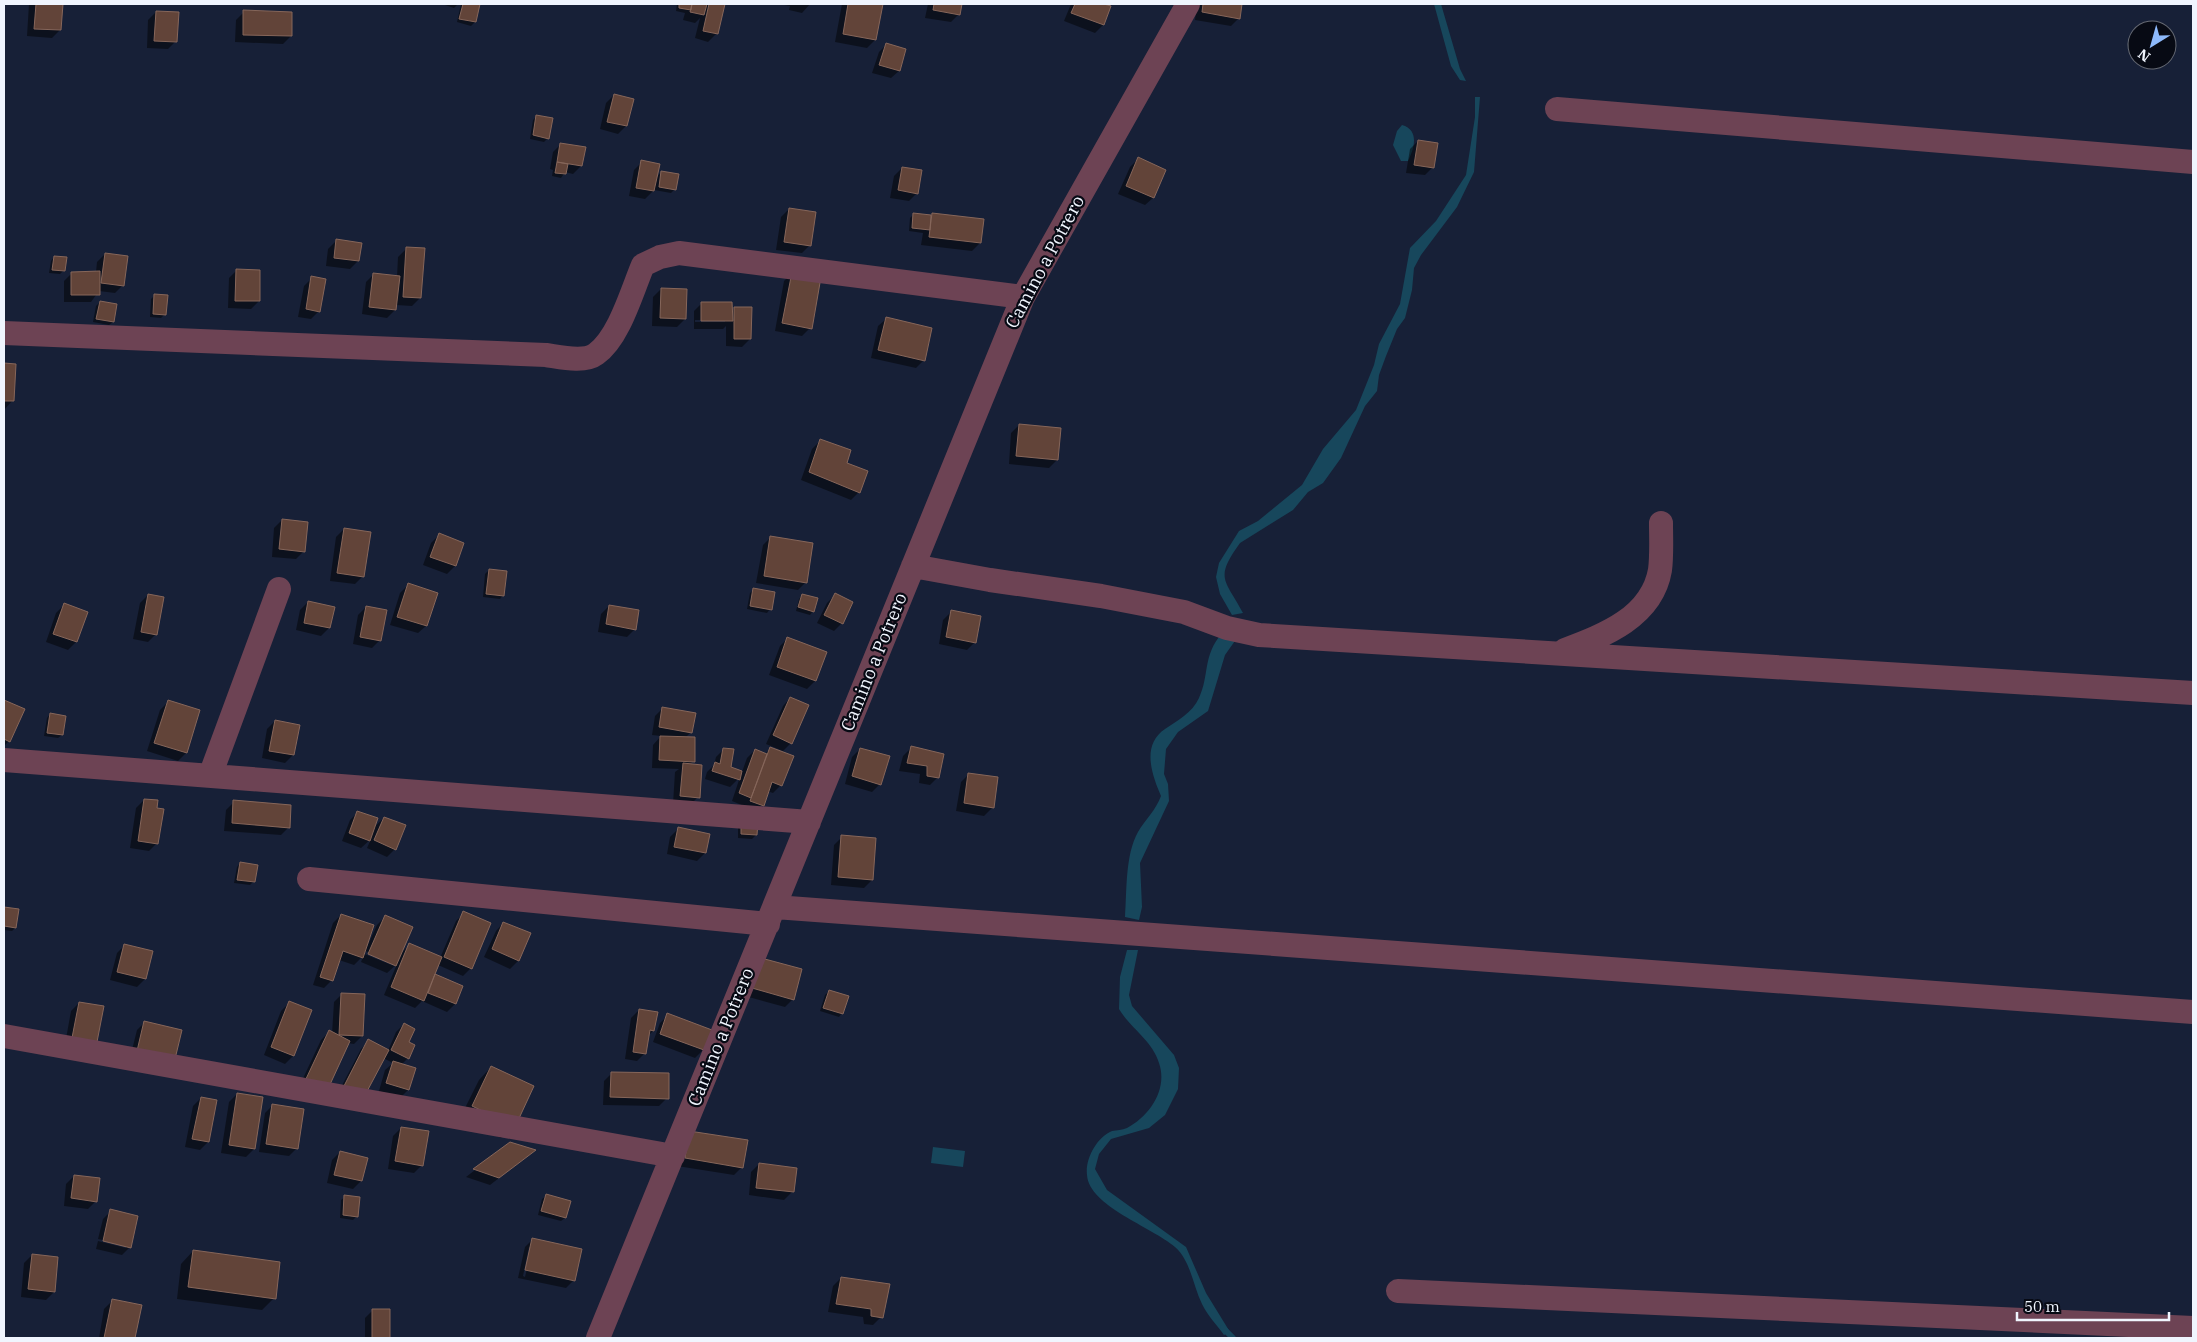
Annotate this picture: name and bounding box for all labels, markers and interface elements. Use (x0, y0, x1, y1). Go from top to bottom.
north arrow (2127, 20, 2177, 70)
text: N (2134, 45, 2154, 66)
street label: Camino a Potrero (1000, 191, 1089, 332)
street label: Camino a Potrero (835, 589, 912, 734)
street label: Camino a Potrero (682, 964, 759, 1109)
scale bar (2017, 1290, 2170, 1322)
text: 50 m (2024, 1297, 2060, 1316)

